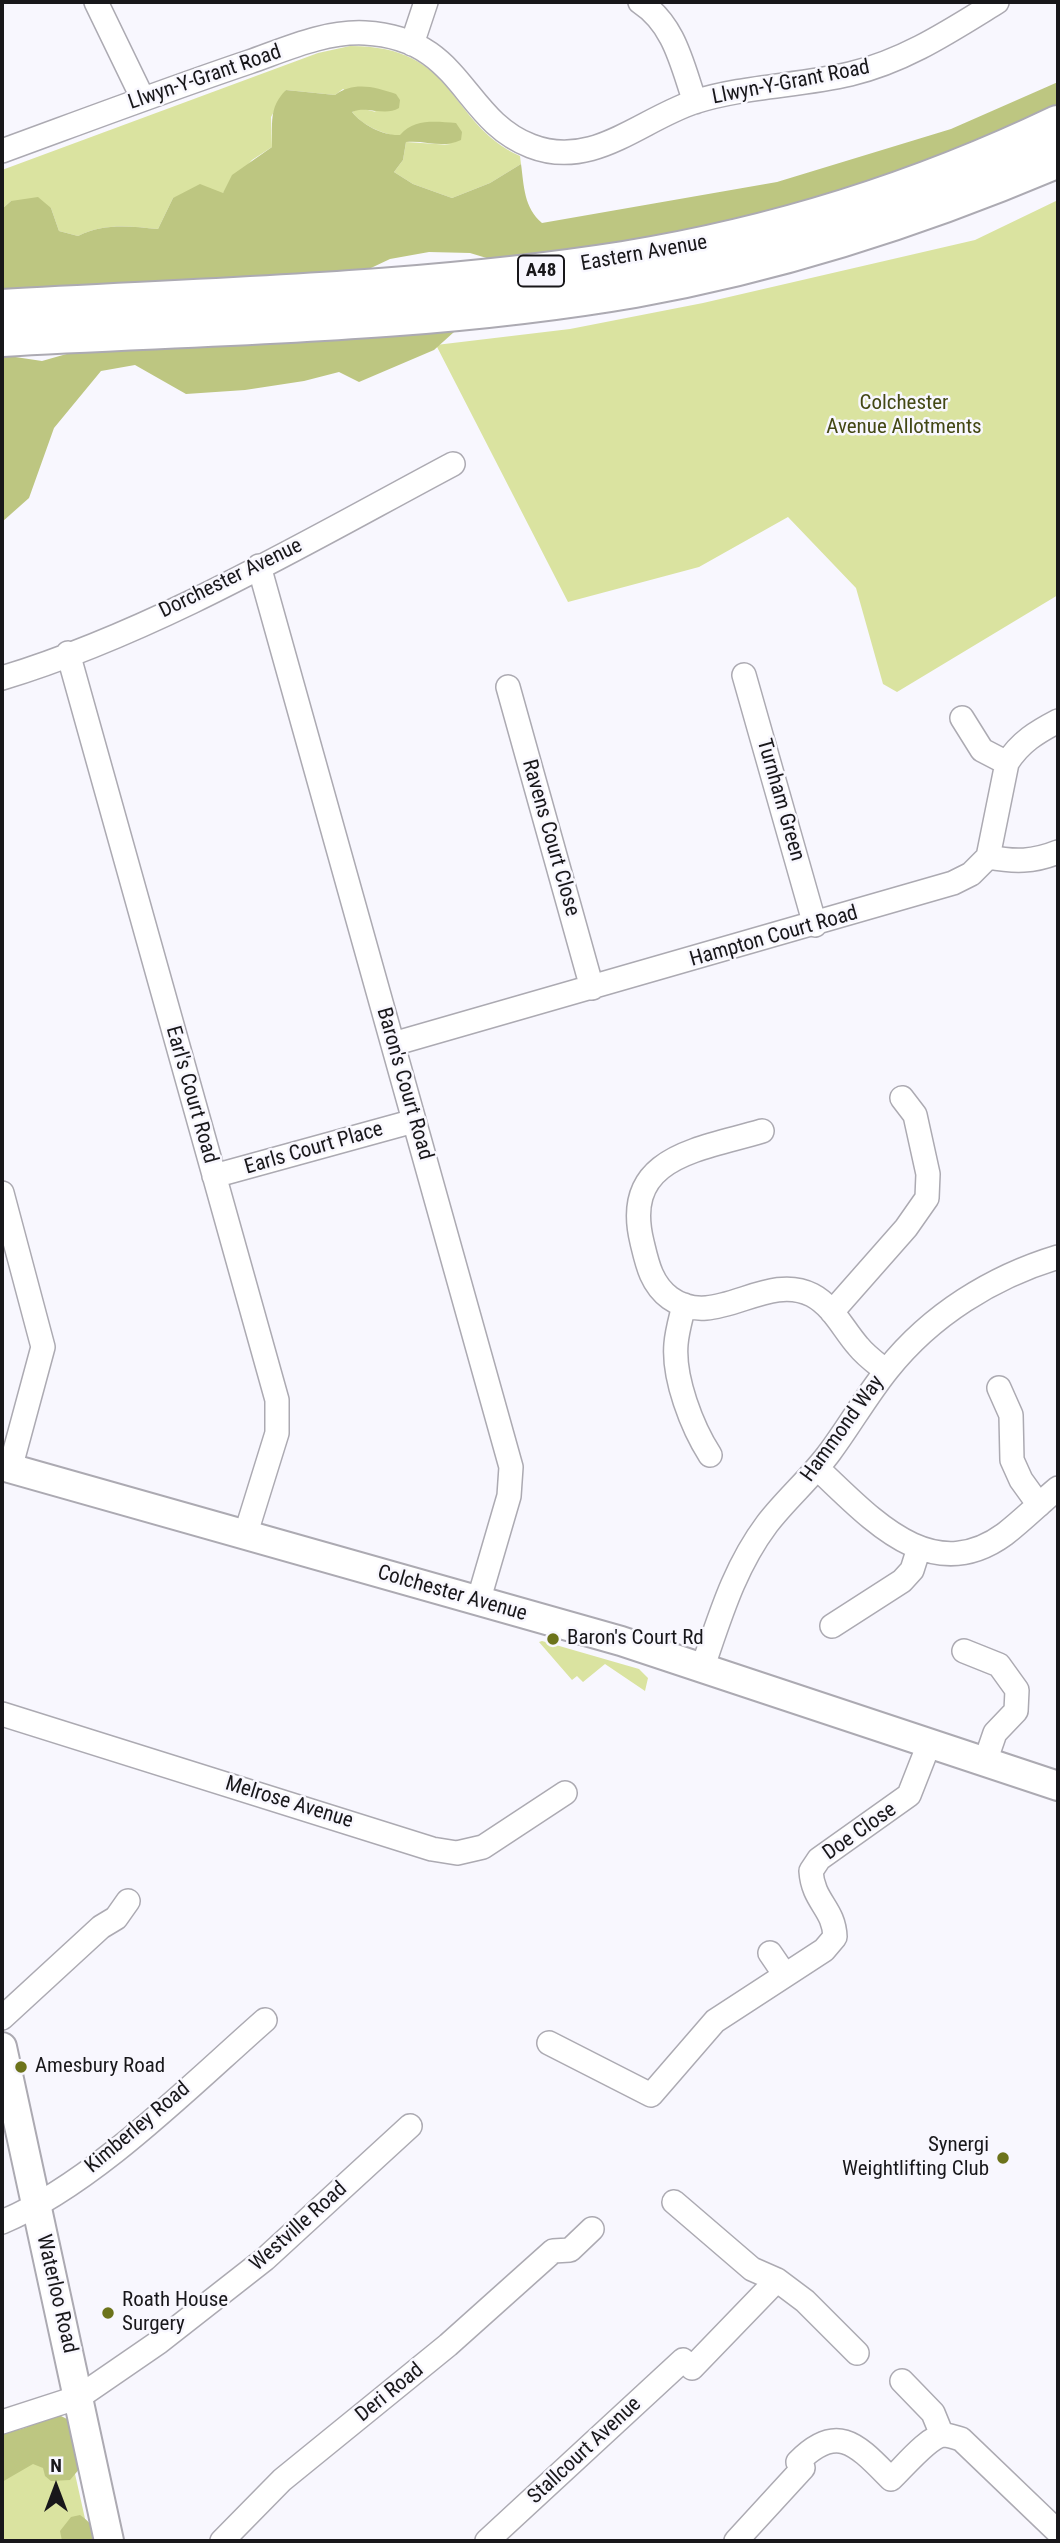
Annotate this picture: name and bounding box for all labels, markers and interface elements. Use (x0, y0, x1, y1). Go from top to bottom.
street label: Llwyn-Y-Grant Road (125, 40, 285, 116)
street label: Llwyn-Y-Grant Road (710, 55, 872, 111)
street label: Eastern Avenue (579, 230, 709, 278)
road number: A48 (518, 256, 564, 286)
park label: Colchester Avenue Allotments (826, 391, 982, 441)
street label: Dorchester Avenue (155, 534, 307, 624)
street label: Turnham Green (751, 736, 809, 864)
street label: Ravens Court Close (516, 757, 584, 919)
street label: Hampton Court Road (687, 901, 861, 973)
street label: Baron's Court Road (370, 1005, 438, 1163)
street label: Earl's Court Road (159, 1023, 223, 1167)
street label: Earls Court Place (242, 1117, 386, 1181)
street label: Hammond Way (796, 1371, 890, 1487)
street label: Colchester Avenue (374, 1561, 530, 1627)
place label: Baron's Court Rd (567, 1626, 704, 1652)
marker: Baron's Court Rd (545, 1631, 561, 1647)
street label: Melrose Avenue (222, 1772, 356, 1834)
street label: Doe Close (818, 1798, 902, 1866)
place label: Amesbury Road (35, 2054, 165, 2080)
marker: Amesbury Road (13, 2059, 29, 2075)
street label: Kimberley Road (81, 2077, 195, 2179)
place label: Synergi Weightlifting Club (842, 2133, 989, 2183)
marker: Synergi Weightlifting Club (995, 2150, 1011, 2166)
street label: Westville Road (245, 2177, 353, 2277)
street label: Waterloo Road (30, 2232, 82, 2356)
place label: Roath House Surgery (122, 2288, 228, 2338)
marker: Roath House Surgery (100, 2305, 116, 2321)
street label: Deri Road (351, 2358, 429, 2428)
street label: Stallcourt Avenue (523, 2392, 647, 2510)
north arrow (21, 2452, 91, 2522)
text: N (50, 2454, 62, 2477)

